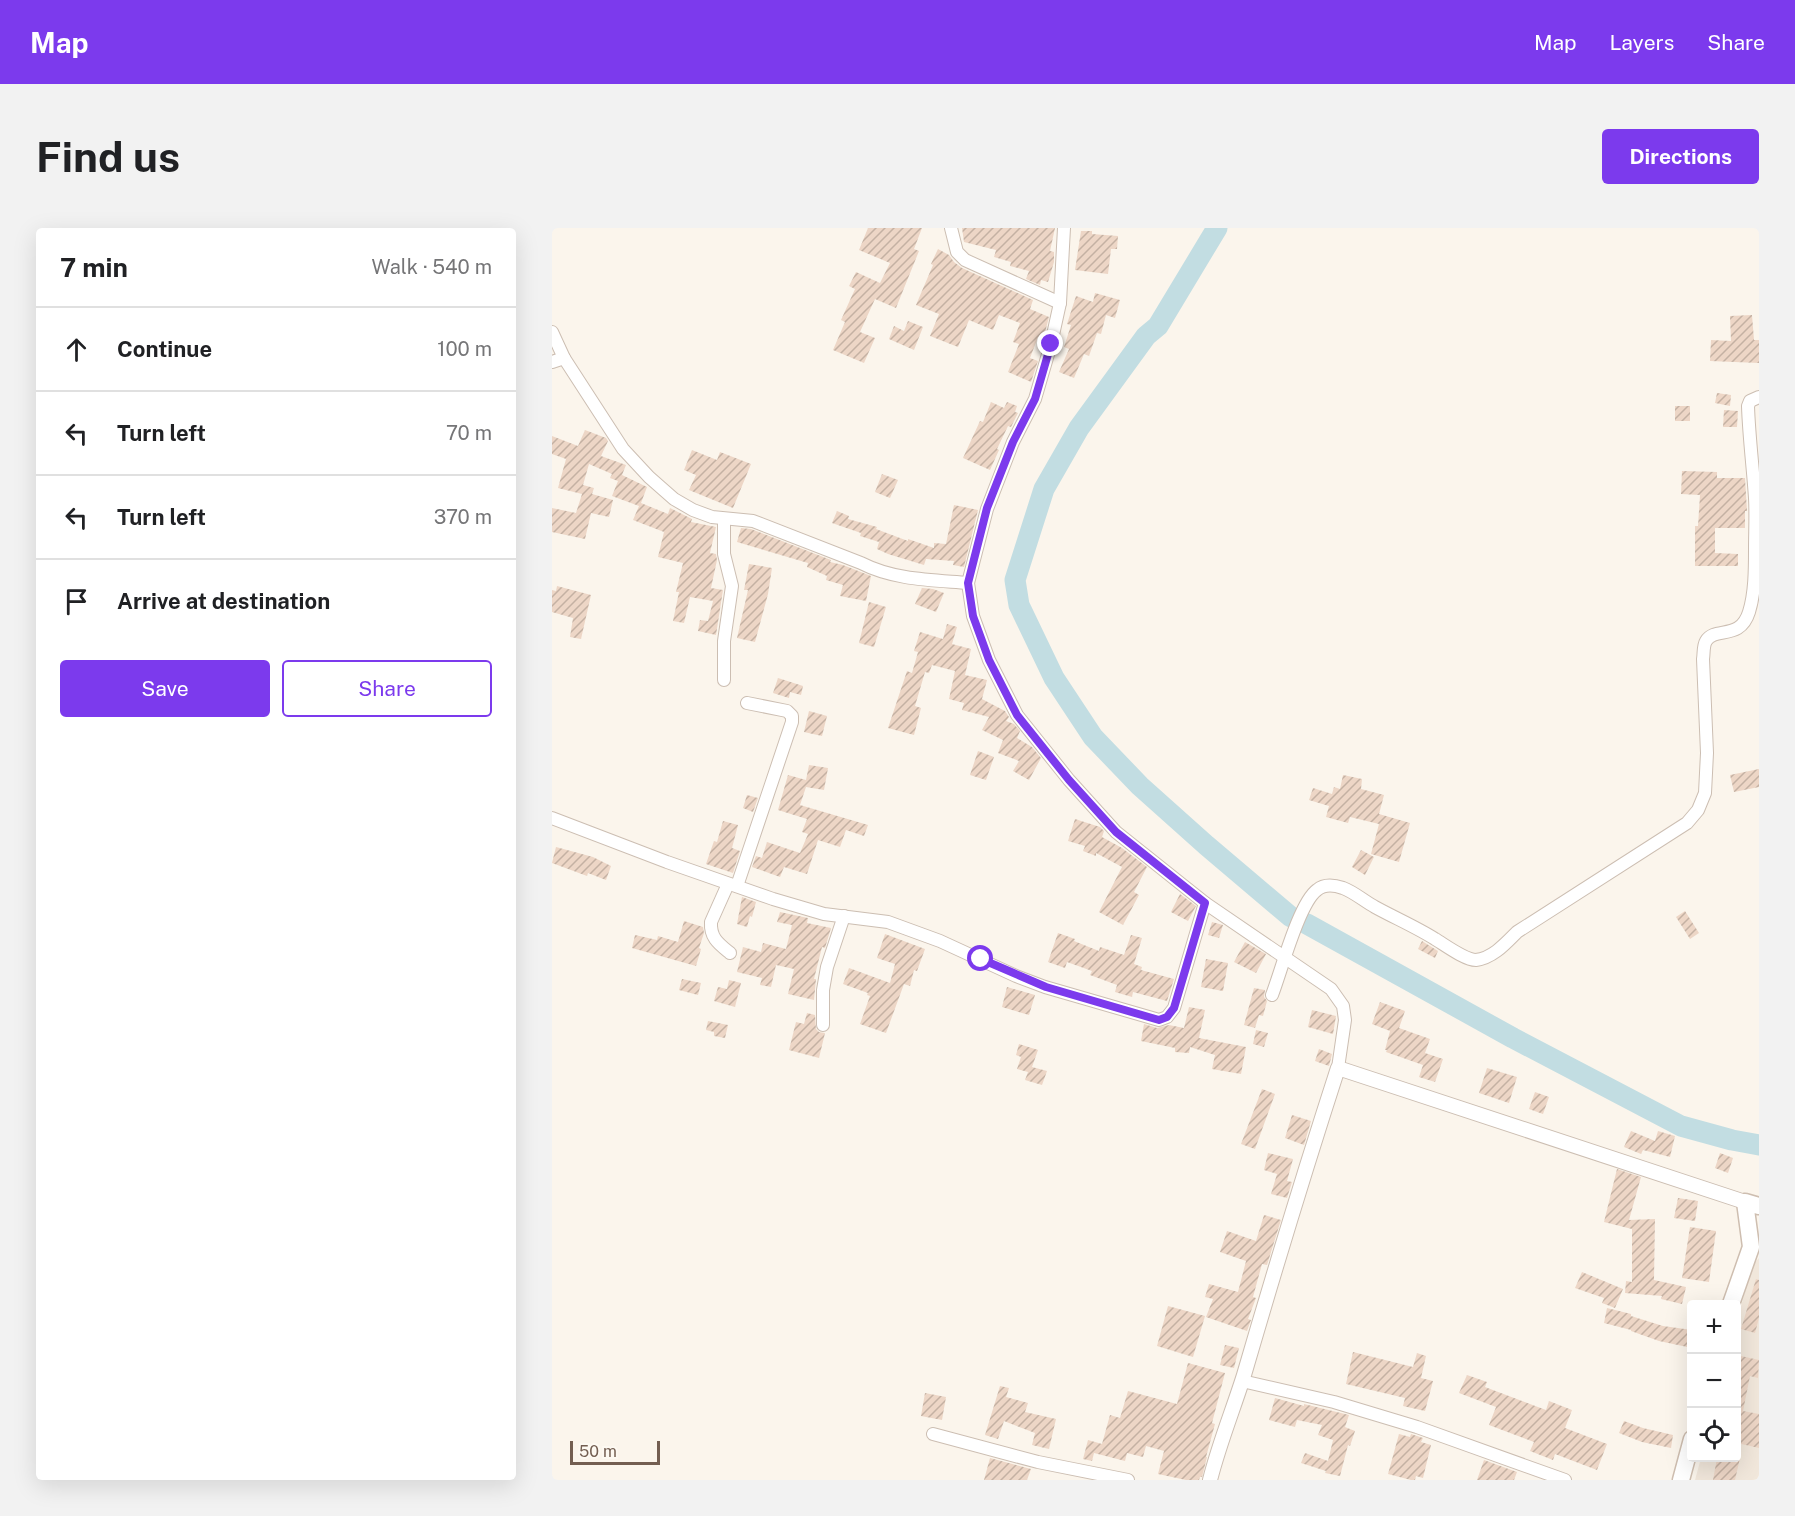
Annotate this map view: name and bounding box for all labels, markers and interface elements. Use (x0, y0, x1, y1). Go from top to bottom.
text: Map (30, 26, 89, 59)
text: Map (1534, 30, 1577, 55)
text: Layers (1610, 30, 1674, 55)
text: Share (1707, 30, 1765, 55)
button: Directions (1602, 129, 1759, 184)
text: Find us (36, 132, 180, 181)
text: 7 min (60, 252, 128, 283)
text: Walk · 540 m (372, 255, 492, 279)
route end (1037, 330, 1063, 356)
icon: ahead (60, 333, 93, 366)
text: Continue (117, 336, 212, 362)
text: 100 m (437, 337, 492, 361)
icon: left (60, 417, 93, 450)
text: Turn left (117, 420, 206, 446)
text: 70 m (446, 421, 492, 445)
icon: left (60, 501, 93, 534)
text: Turn left (117, 504, 206, 530)
text: 370 m (434, 505, 492, 529)
icon: arrive (60, 585, 93, 618)
text: Arrive at destination (117, 588, 330, 614)
button: Save (60, 660, 270, 717)
button: Share (282, 660, 492, 717)
route start (967, 945, 993, 971)
map controls (1687, 1300, 1741, 1462)
button: + (1687, 1300, 1741, 1354)
button: − (1687, 1354, 1741, 1408)
button: locate (1687, 1408, 1741, 1462)
scale bar (570, 1438, 660, 1466)
text: 50 m (579, 1442, 617, 1461)

